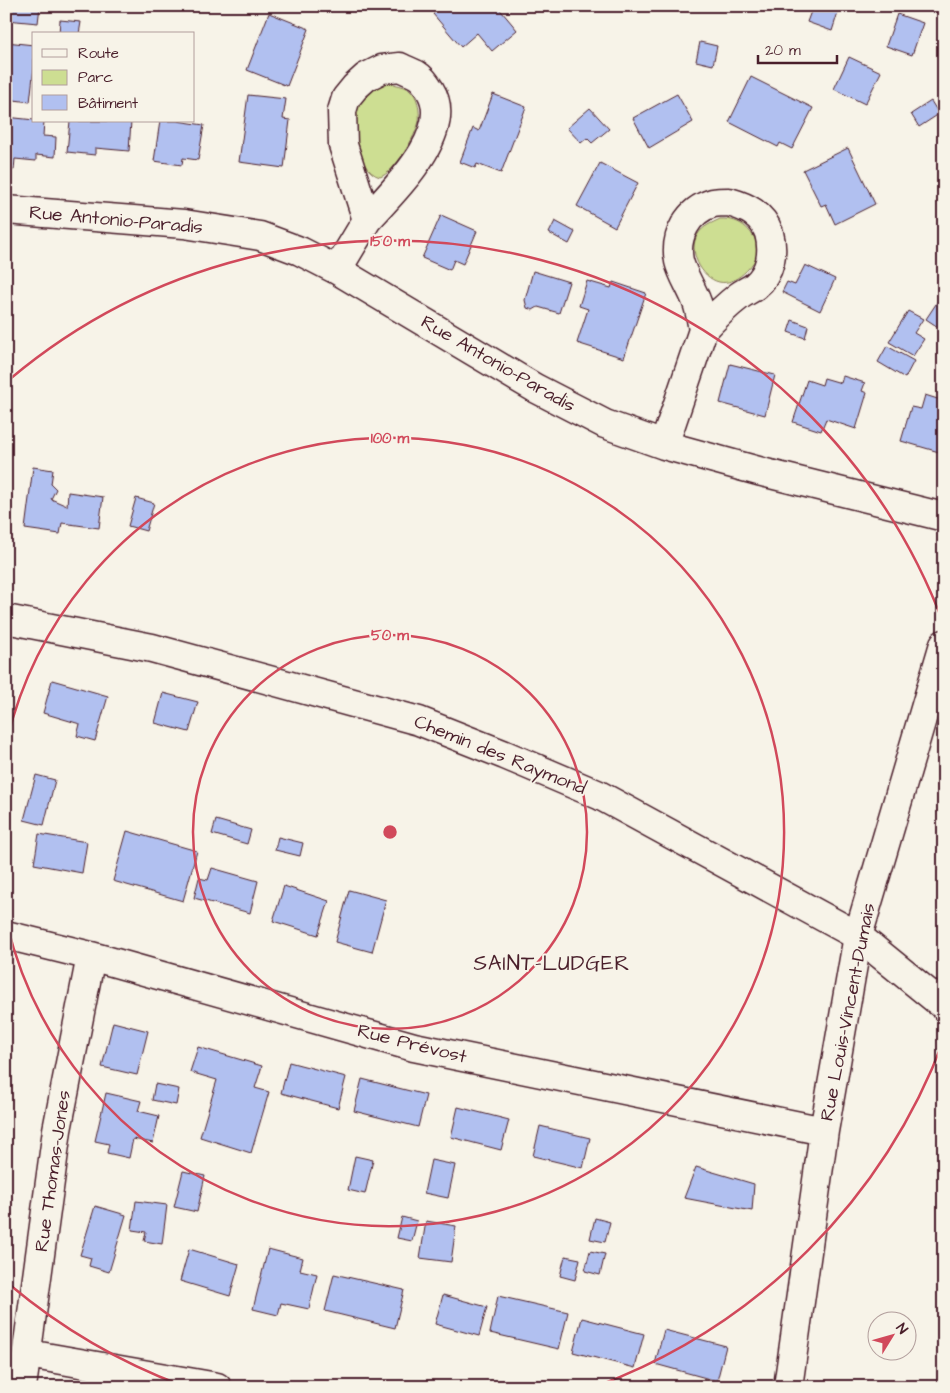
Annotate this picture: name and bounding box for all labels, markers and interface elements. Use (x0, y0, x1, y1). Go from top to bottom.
legend (32, 32, 195, 122)
scale bar (758, 32, 836, 64)
text: 20 m (765, 40, 801, 61)
text: Route (78, 43, 119, 64)
text: Parc (78, 67, 113, 88)
text: Bâtiment (78, 93, 138, 114)
street label: Rue Antonio-Paradis (28, 199, 204, 241)
text: 150 m (370, 231, 410, 252)
street label: Rue Antonio-Paradis (416, 309, 580, 419)
text: 100 m (371, 428, 410, 449)
text: 50 m (371, 625, 409, 646)
street label: Chemin des Raymond (410, 708, 590, 803)
centre of rings (381, 823, 399, 841)
street label: Rue Louis-Vincent-Dumais (814, 901, 882, 1123)
district label: SAINT-LUDGER (474, 949, 630, 978)
street label: Rue Prévost (355, 1017, 470, 1071)
street label: Rue Thomas-Jones (28, 1088, 78, 1254)
north arrow (868, 1310, 918, 1360)
text: N (891, 1319, 912, 1338)

